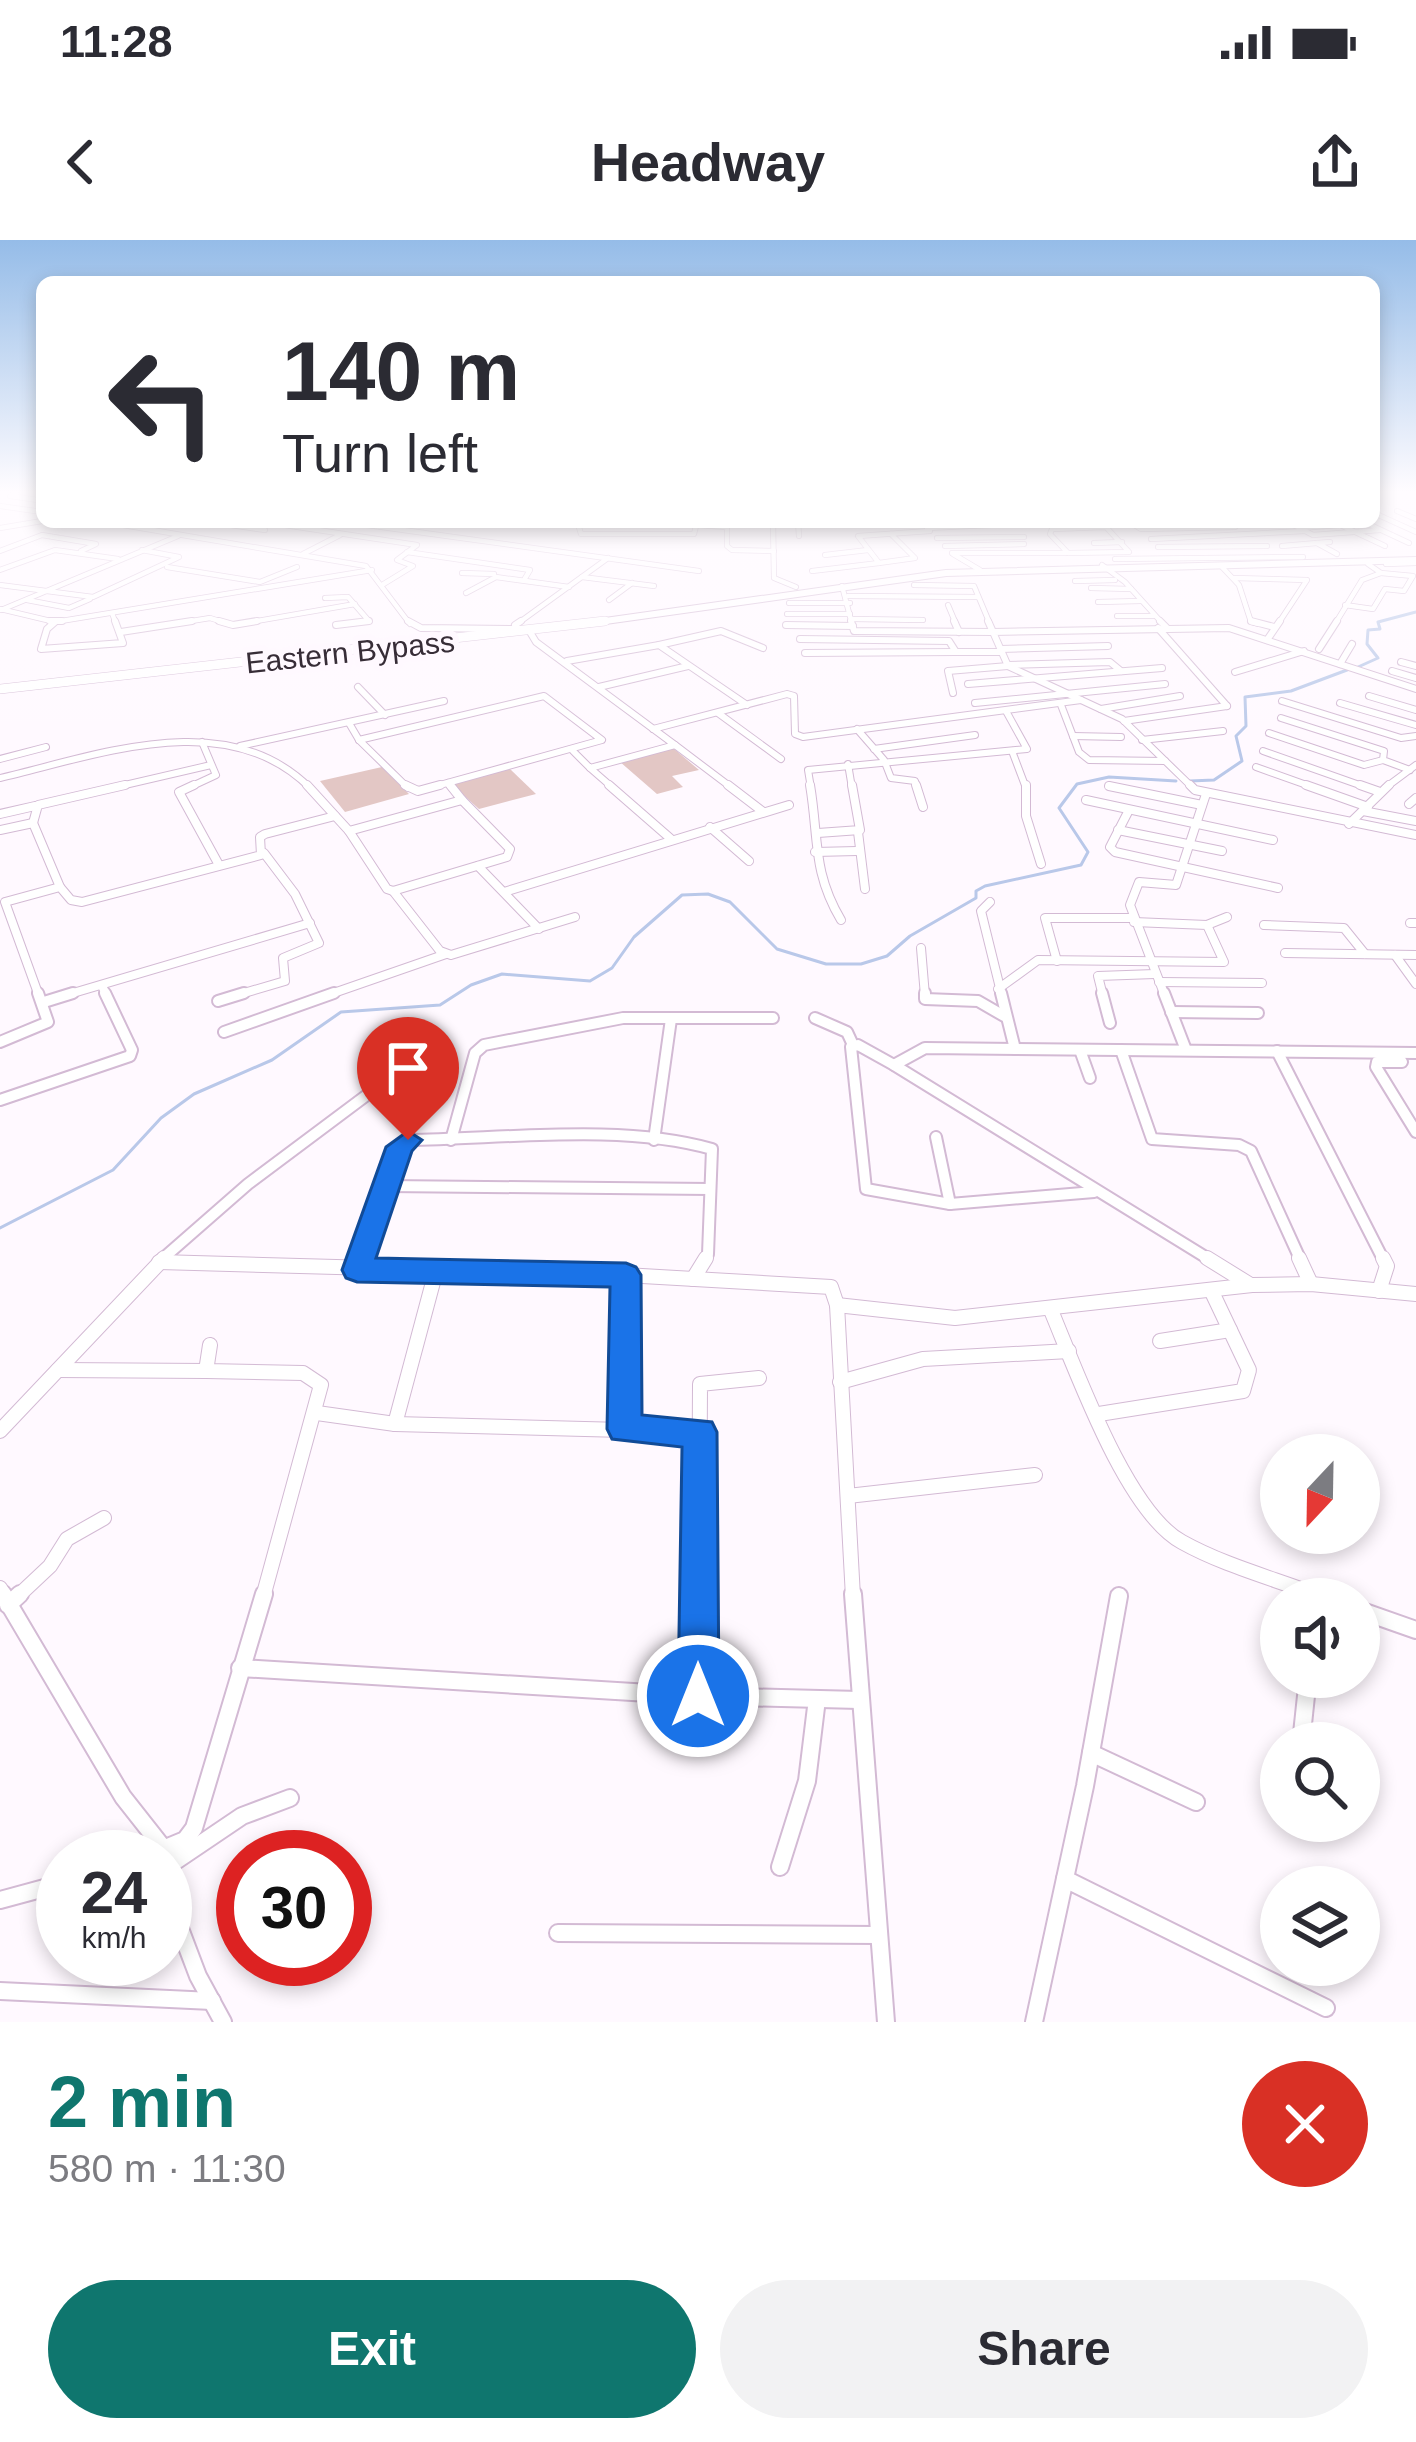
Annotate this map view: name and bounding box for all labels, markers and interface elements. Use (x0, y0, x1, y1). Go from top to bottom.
text: 11:28 (60, 16, 173, 67)
icon: back (48, 129, 114, 195)
icon: share (1302, 129, 1368, 195)
text: Headway (591, 132, 825, 192)
icon: left (84, 324, 240, 480)
text: 140 m (282, 324, 520, 418)
text: Turn left (282, 423, 478, 483)
street label: Eastern Bypass (244, 625, 456, 679)
pin (357, 1017, 459, 1140)
icon: arrive (375, 1035, 441, 1101)
north arrow (1260, 1434, 1380, 1554)
map controls (1260, 1434, 1380, 1986)
button: sound (1260, 1578, 1380, 1698)
position arrow (635, 1633, 761, 1759)
button: search (1260, 1722, 1380, 1842)
speed limit sign: 30 (216, 1830, 372, 1986)
text: 24 (81, 1859, 147, 1926)
button: layers (1260, 1866, 1380, 1986)
text: km/h (81, 1921, 147, 1954)
button: close (1242, 2061, 1368, 2187)
text: 2 min (48, 2062, 236, 2142)
text: 580 m · 11:30 (48, 2147, 286, 2190)
button: Exit (48, 2280, 696, 2418)
button: Share (720, 2280, 1368, 2418)

